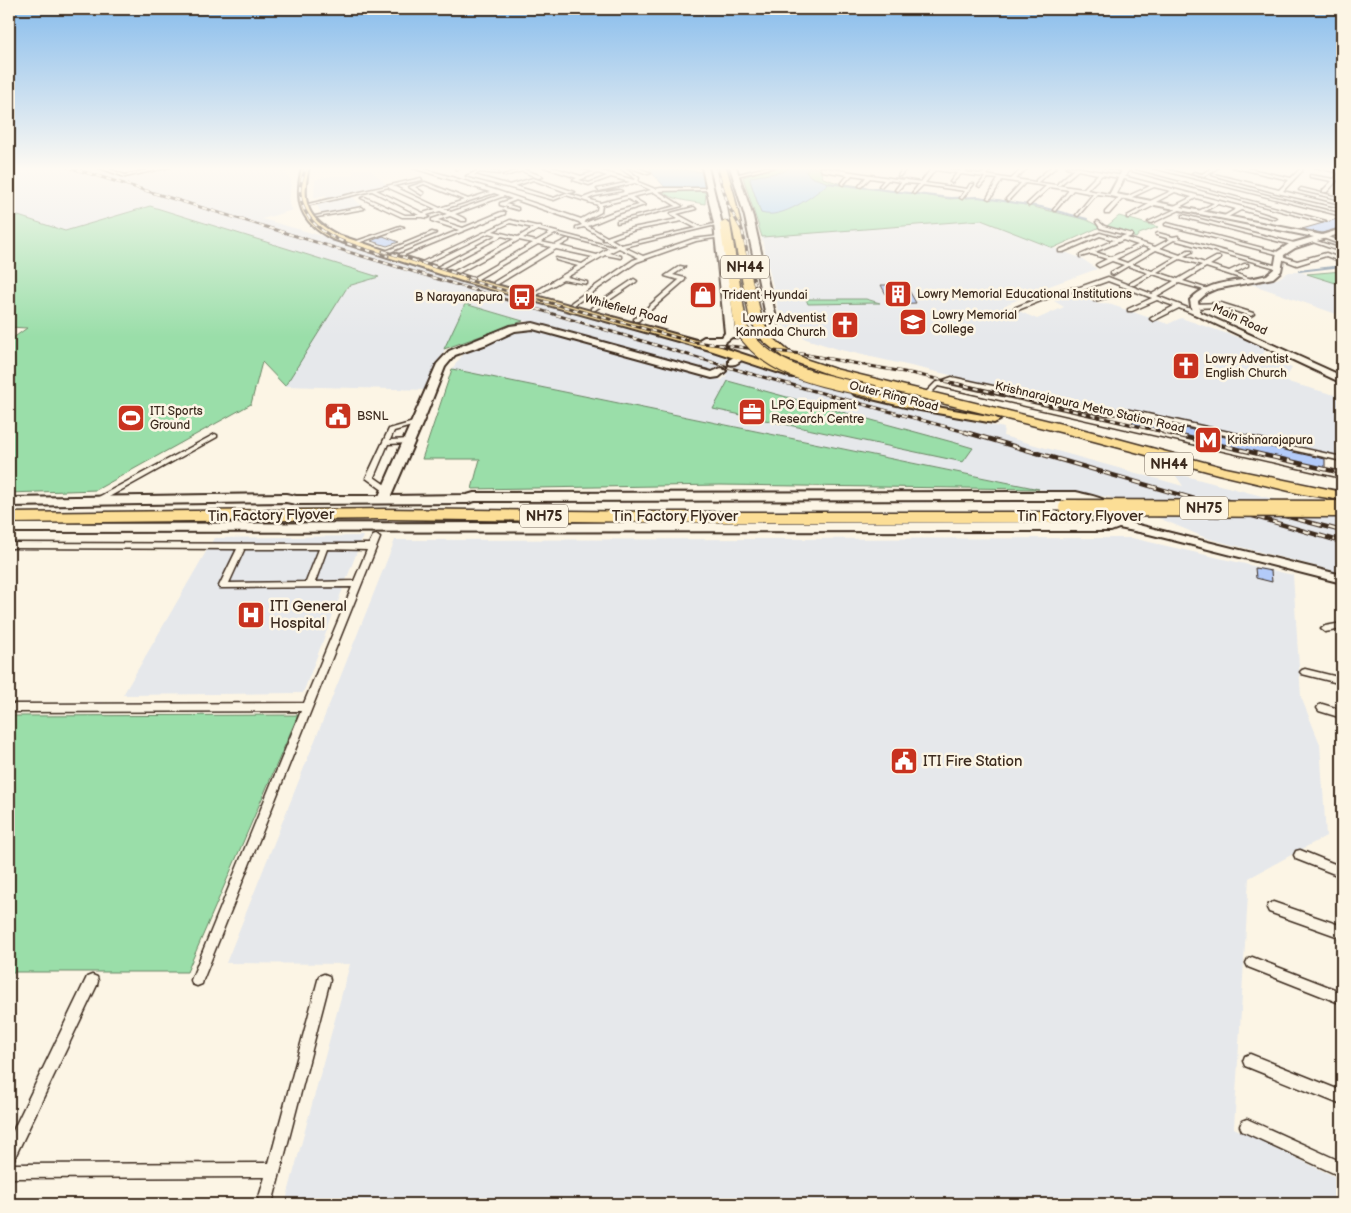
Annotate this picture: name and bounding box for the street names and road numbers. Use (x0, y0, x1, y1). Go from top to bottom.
road number: NH44 (721, 256, 769, 278)
street label: Whitefield Road (583, 291, 669, 328)
street label: Main Road (1210, 300, 1270, 339)
street label: Outer Ring Road (848, 378, 940, 415)
street label: Krishnarajapura Metro Station Road (994, 378, 1186, 437)
road number: NH44 (1145, 452, 1193, 476)
road number: NH75 (1180, 496, 1228, 520)
road number: NH75 (520, 504, 568, 528)
street label: Tin Factory Flyover (208, 505, 335, 526)
street label: Tin Factory Flyover (612, 507, 739, 526)
street label: Tin Factory Flyover (1017, 507, 1144, 526)

